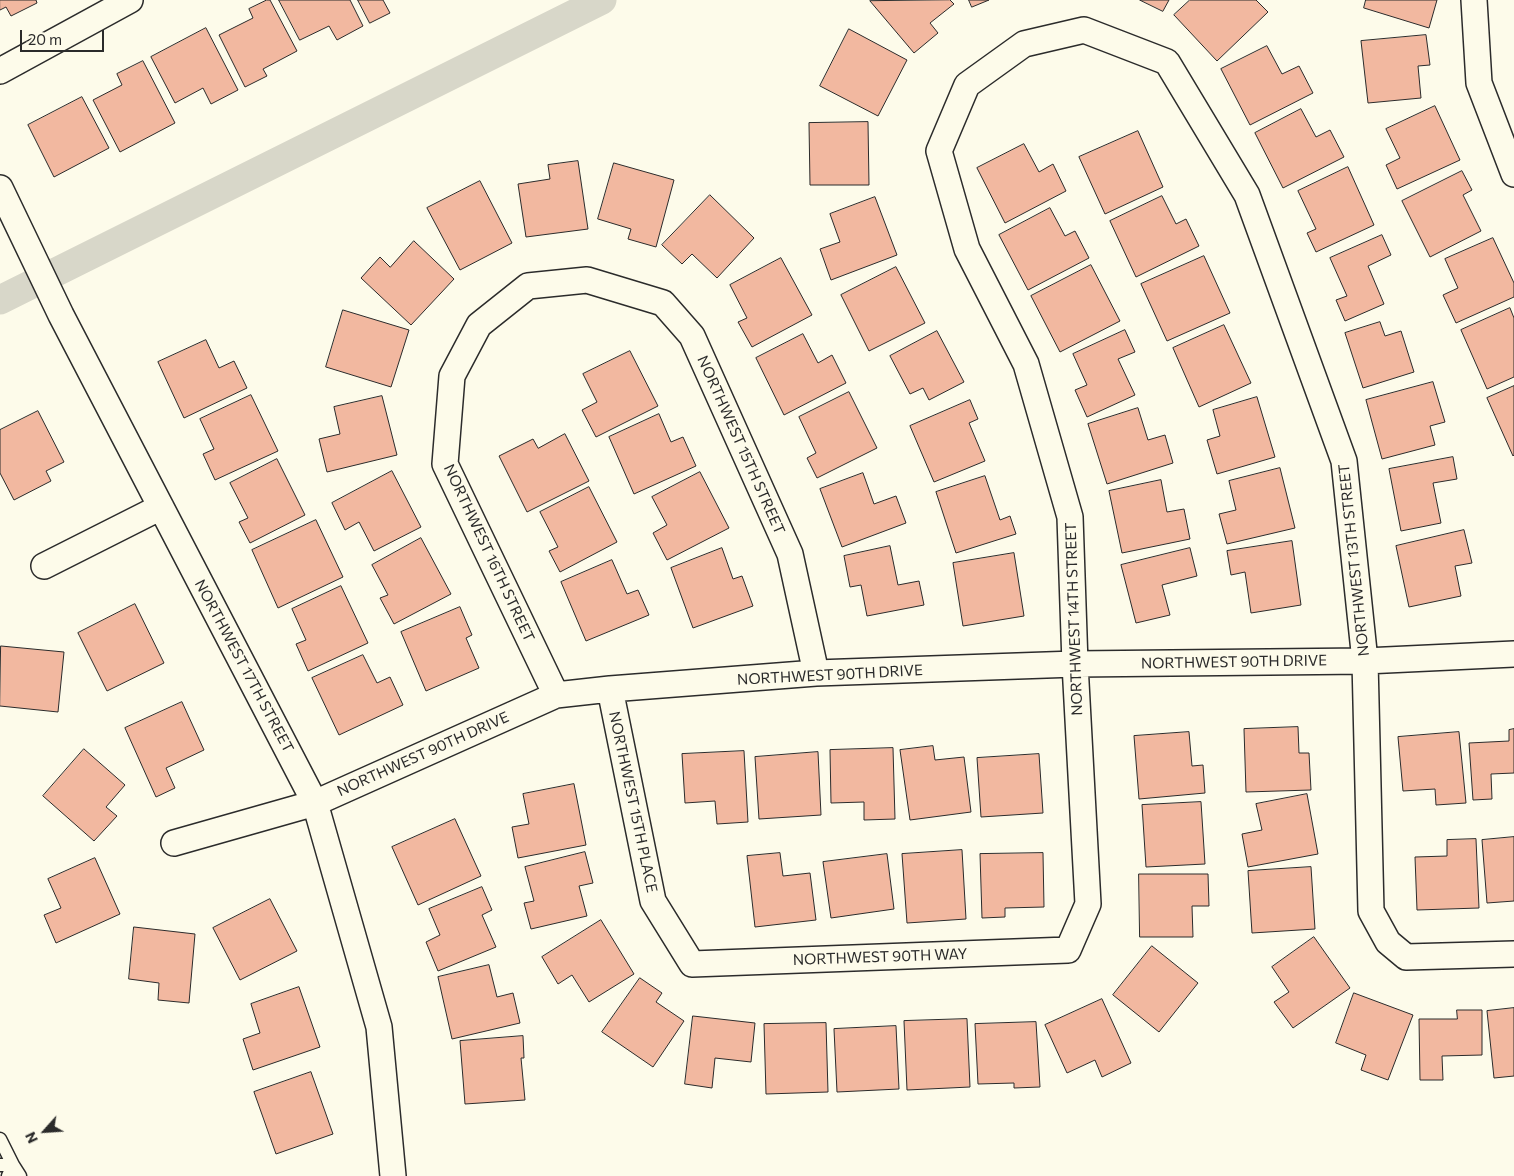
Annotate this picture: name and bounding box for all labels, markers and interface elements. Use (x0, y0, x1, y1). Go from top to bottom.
scale bar (22, 20, 106, 52)
text: 20 m (28, 30, 62, 48)
street label: NORTHWEST 15TH STREET (693, 353, 789, 537)
street label: NORTHWEST 16TH STREET (440, 461, 538, 645)
street label: NORTHWEST 13TH STREET (1335, 463, 1373, 657)
street label: NORTHWEST 14TH STREET (1062, 522, 1086, 716)
street label: NORTHWEST 17TH STREET (191, 576, 297, 756)
street label: NORTHWEST 90TH DRIVE (1141, 651, 1327, 673)
street label: NORTHWEST 90TH DRIVE (737, 661, 923, 689)
street label: NORTHWEST 90TH DRIVE (334, 708, 512, 800)
street label: NORTHWEST 15TH PLACE (605, 710, 661, 894)
street label: NORTHWEST 90TH WAY (792, 945, 968, 969)
north arrow (20, 1106, 70, 1156)
text: N (21, 1129, 41, 1146)

